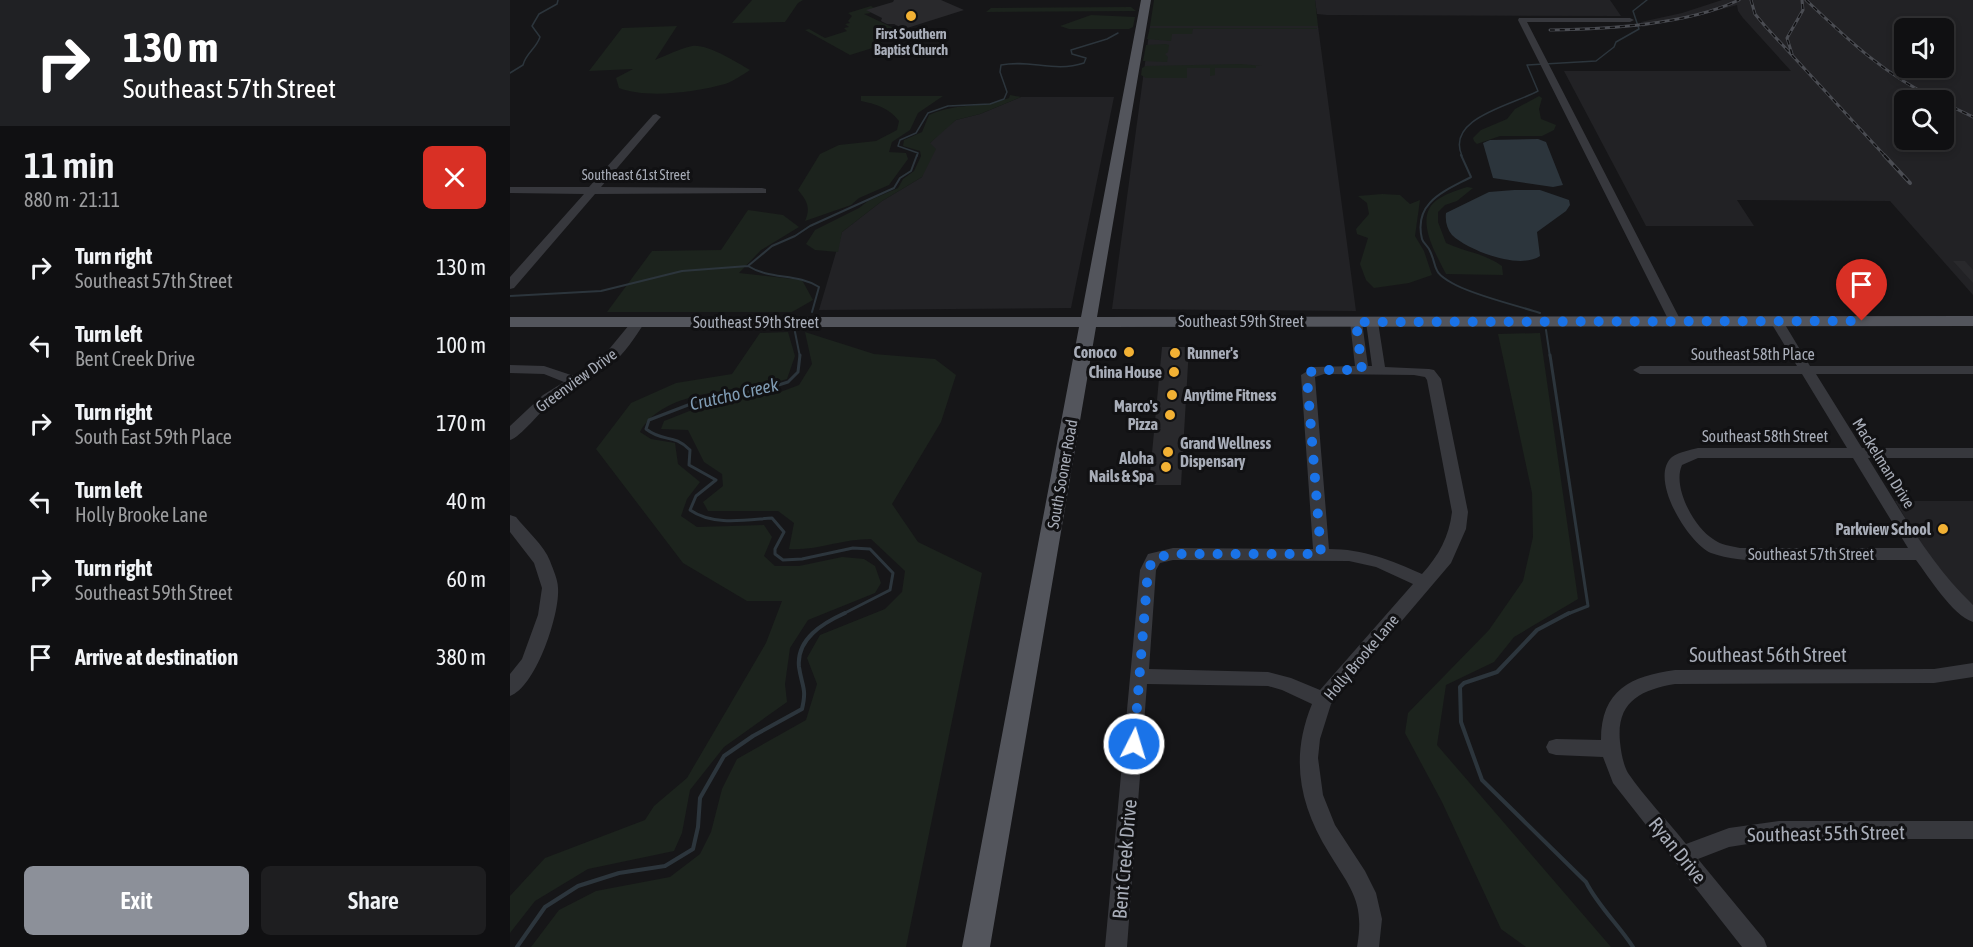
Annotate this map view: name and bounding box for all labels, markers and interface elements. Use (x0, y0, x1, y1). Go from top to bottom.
marker: First Southern Baptist Church (904, 9, 918, 23)
map controls (1894, 18, 1954, 150)
button: sound (1894, 18, 1954, 78)
text: 130 m (123, 23, 218, 71)
icon: right (24, 24, 102, 102)
place label: First Southern Baptist Church (874, 26, 948, 58)
text: Southeast 57th Street (123, 73, 336, 104)
button: search (1894, 90, 1954, 150)
text: 11 min (24, 144, 114, 186)
button: close (423, 146, 486, 209)
street label: Southeast 61st Street (582, 167, 690, 183)
text: 880 m · 21:11 (24, 188, 120, 211)
text: Turn right (75, 243, 152, 269)
icon: right (24, 251, 57, 284)
text: 130 m (436, 254, 486, 280)
pin (1836, 259, 1887, 321)
icon: arrive (1845, 268, 1878, 301)
text: Southeast 57th Street (75, 269, 233, 292)
street label: Southeast 59th Street (1178, 312, 1304, 330)
street label: Southeast 59th Street (693, 313, 819, 331)
text: Turn left (75, 321, 142, 347)
icon: left (24, 329, 57, 362)
text: 100 m (436, 332, 486, 358)
place label: Conoco (1074, 343, 1117, 361)
place label: Runner's (1187, 344, 1239, 362)
street label: Greenview Drive (532, 345, 620, 415)
marker: Conoco (1122, 345, 1136, 359)
street label: Southeast 58th Place (1691, 345, 1815, 363)
marker: Runner's (1168, 346, 1182, 360)
text: Bent Creek Drive (75, 347, 195, 370)
place label: China House (1089, 363, 1162, 381)
marker: China House (1167, 365, 1181, 379)
water label: Crutcho Creek (688, 373, 781, 414)
place label: Anytime Fitness (1183, 386, 1277, 404)
marker: Anytime Fitness (1165, 388, 1179, 402)
place label: Marco's Pizza (1114, 397, 1158, 433)
text: Turn right (75, 399, 152, 425)
icon: right (24, 407, 57, 440)
marker: Marco's Pizza (1163, 408, 1177, 422)
text: 170 m (436, 410, 486, 436)
street label: Mackelman Drive (1849, 415, 1919, 511)
street label: South Sooner Road (1044, 418, 1080, 530)
text: South East 59th Place (75, 425, 232, 448)
street label: Southeast 58th Street (1702, 427, 1828, 445)
place label: Grand Wellness Dispensary (1180, 434, 1271, 470)
marker: Grand Wellness Dispensary (1161, 445, 1175, 459)
place label: Aloha Nails & Spa (1089, 449, 1154, 485)
marker: Aloha Nails & Spa (1159, 460, 1173, 474)
text: Turn left (75, 477, 142, 503)
icon: left (24, 485, 57, 518)
text: 40 m (446, 488, 486, 514)
text: Holly Brooke Lane (75, 503, 208, 526)
place label: Parkview School (1835, 520, 1932, 538)
marker: Parkview School (1936, 522, 1950, 536)
street label: Southeast 57th Street (1748, 545, 1874, 563)
text: Turn right (75, 555, 152, 581)
icon: right (24, 563, 57, 596)
text: 60 m (446, 566, 486, 592)
text: Southeast 59th Street (75, 581, 233, 604)
street label: Holly Brooke Lane (1320, 611, 1403, 704)
icon: arrive (24, 641, 57, 674)
street label: Southeast 56th Street (1689, 643, 1847, 666)
text: Arrive at destination (75, 644, 238, 670)
text: 380 m (436, 644, 486, 670)
position arrow (1102, 712, 1166, 776)
street label: Bent Creek Drive (1107, 798, 1141, 920)
street label: Ryan Drive (1644, 812, 1712, 888)
street label: Southeast 55th Street (1747, 820, 1905, 846)
button: Exit (24, 866, 249, 935)
button: Share (261, 866, 486, 935)

